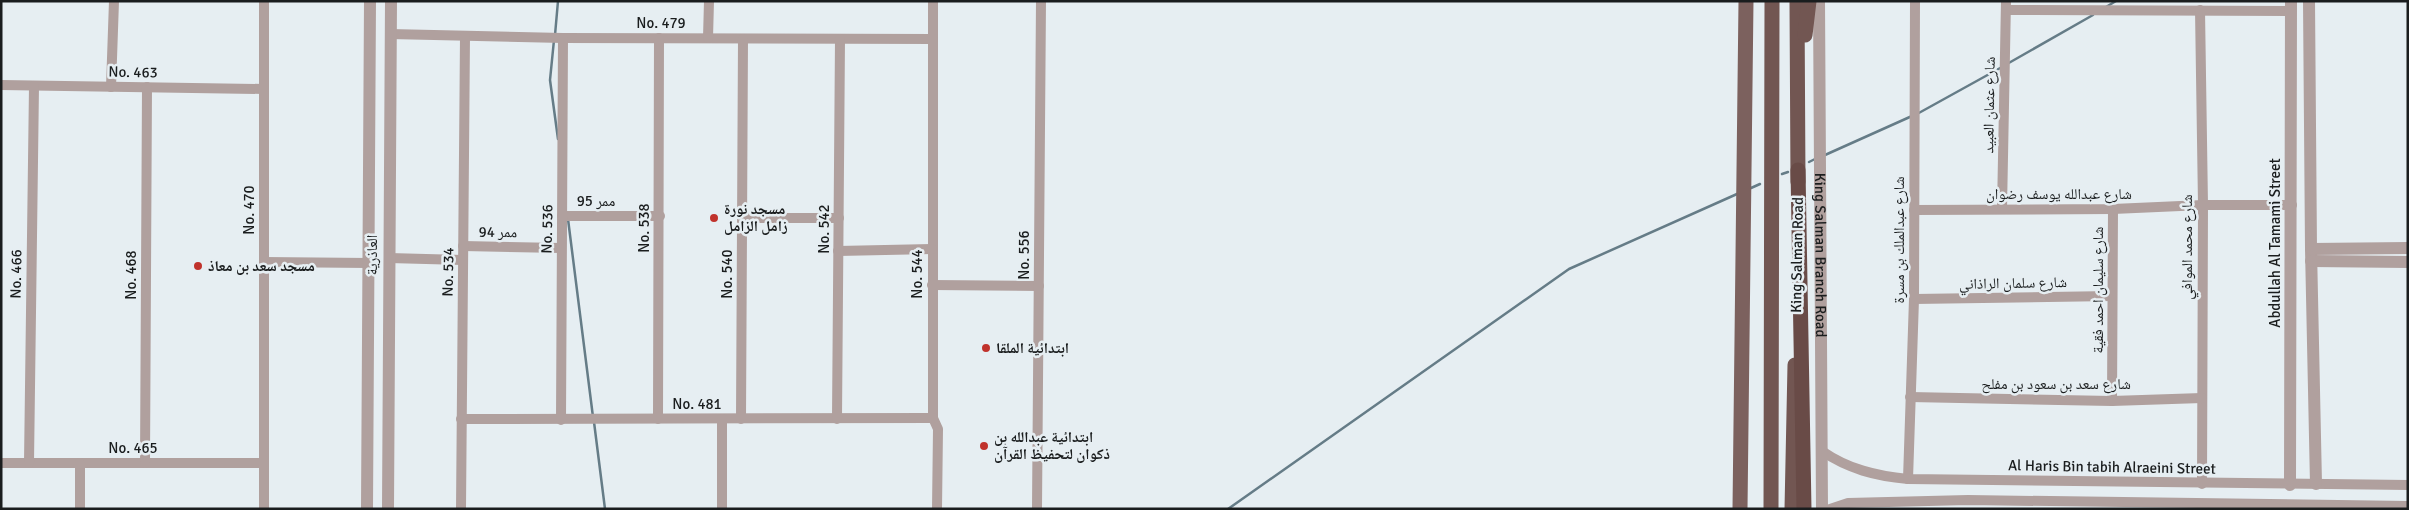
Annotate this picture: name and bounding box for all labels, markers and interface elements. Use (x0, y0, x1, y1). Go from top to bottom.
street label: No. 479 (636, 14, 686, 32)
street label: شارع عثمان العبيد (1979, 56, 2000, 154)
street label: No. 463 (108, 63, 158, 81)
street label: Abdullah Al Tamami Street (2266, 158, 2284, 328)
street label: King Salman Branch Road (1811, 173, 1830, 337)
street label: شارع عبدالملك بن مسرة (1890, 176, 1909, 304)
street label: No. 470 (240, 185, 258, 235)
street label: شارع عبدالله يوسف رضوان (1986, 185, 2132, 204)
street label: ممر 95 (577, 192, 615, 210)
street label: شارع محمد الموافي (2178, 194, 2199, 300)
street label: King Salman Road (1787, 197, 1807, 313)
place label: مسجد نورة زامل الزامل (724, 200, 788, 235)
street label: No. 538 (635, 203, 653, 253)
street label: No. 536 (538, 204, 556, 254)
street label: No. 542 (815, 204, 833, 254)
marker: مسجد نورة زامل الزامل (708, 212, 720, 224)
street label: ممر 94 (479, 223, 518, 241)
street label: شارع سليمان احمد فقية (2089, 226, 2108, 353)
street label: No. 556 (1015, 230, 1033, 280)
street label: العاذرية (363, 235, 381, 275)
street label: No. 534 (439, 247, 457, 297)
street label: No. 466 (7, 249, 25, 299)
street label: No. 540 (718, 249, 736, 299)
street label: No. 544 (908, 249, 926, 299)
street label: No. 468 (122, 250, 140, 300)
place label: مسجد سعد بن معاذ (208, 257, 315, 275)
marker: مسجد سعد بن معاذ (192, 260, 204, 272)
street label: شارع سلمان الراذاني (1959, 273, 2067, 296)
place label: ابتدائية الملقا (996, 339, 1069, 357)
marker: ابتدائية الملقا (980, 342, 992, 354)
street label: شارع سعد بن سعود بن مفلح (1981, 375, 2131, 394)
street label: No. 481 (672, 395, 722, 413)
place label: ابتدائية عبدالله بن ذكوان لتحفيظ القرآن (994, 428, 1110, 463)
street label: No. 465 (108, 439, 158, 457)
marker: ابتدائية عبدالله بن ذكوان لتحفيظ القرآن (978, 440, 990, 452)
street label: Al Haris Bin tabih Alraeini Street (2008, 456, 2216, 478)

